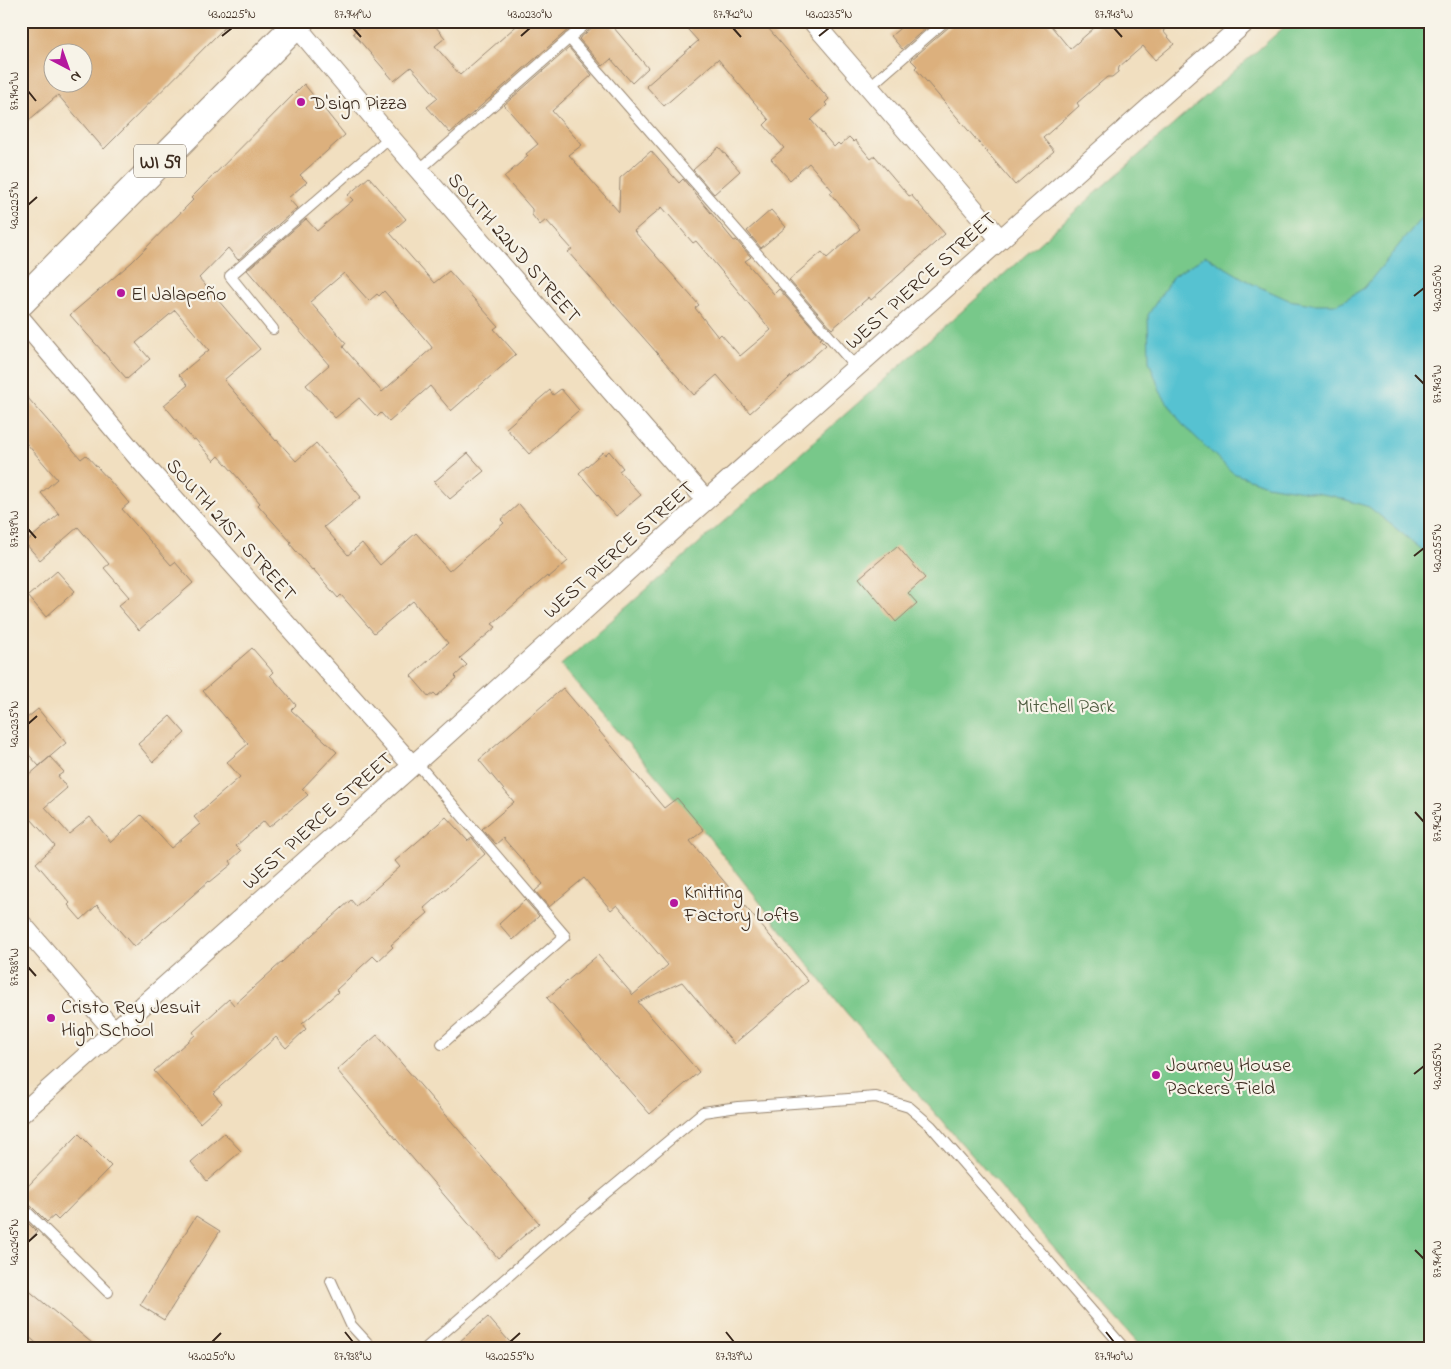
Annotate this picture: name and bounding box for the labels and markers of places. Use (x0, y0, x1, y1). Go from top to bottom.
place label: D'sign Pizza (310, 90, 407, 120)
marker: D'sign Pizza (295, 96, 307, 108)
place label: El Jalapeño (131, 281, 226, 310)
marker: El Jalapeño (115, 287, 127, 299)
place label: Knitting Factory Lofts (683, 879, 799, 931)
marker: Knitting Factory Lofts (668, 897, 680, 909)
place label: Cristo Rey Jesuit High School (61, 994, 201, 1047)
marker: Cristo Rey Jesuit High School (45, 1012, 57, 1024)
place label: Journey House Packers Field (1166, 1052, 1291, 1104)
marker: Journey House Packers Field (1150, 1069, 1162, 1081)

